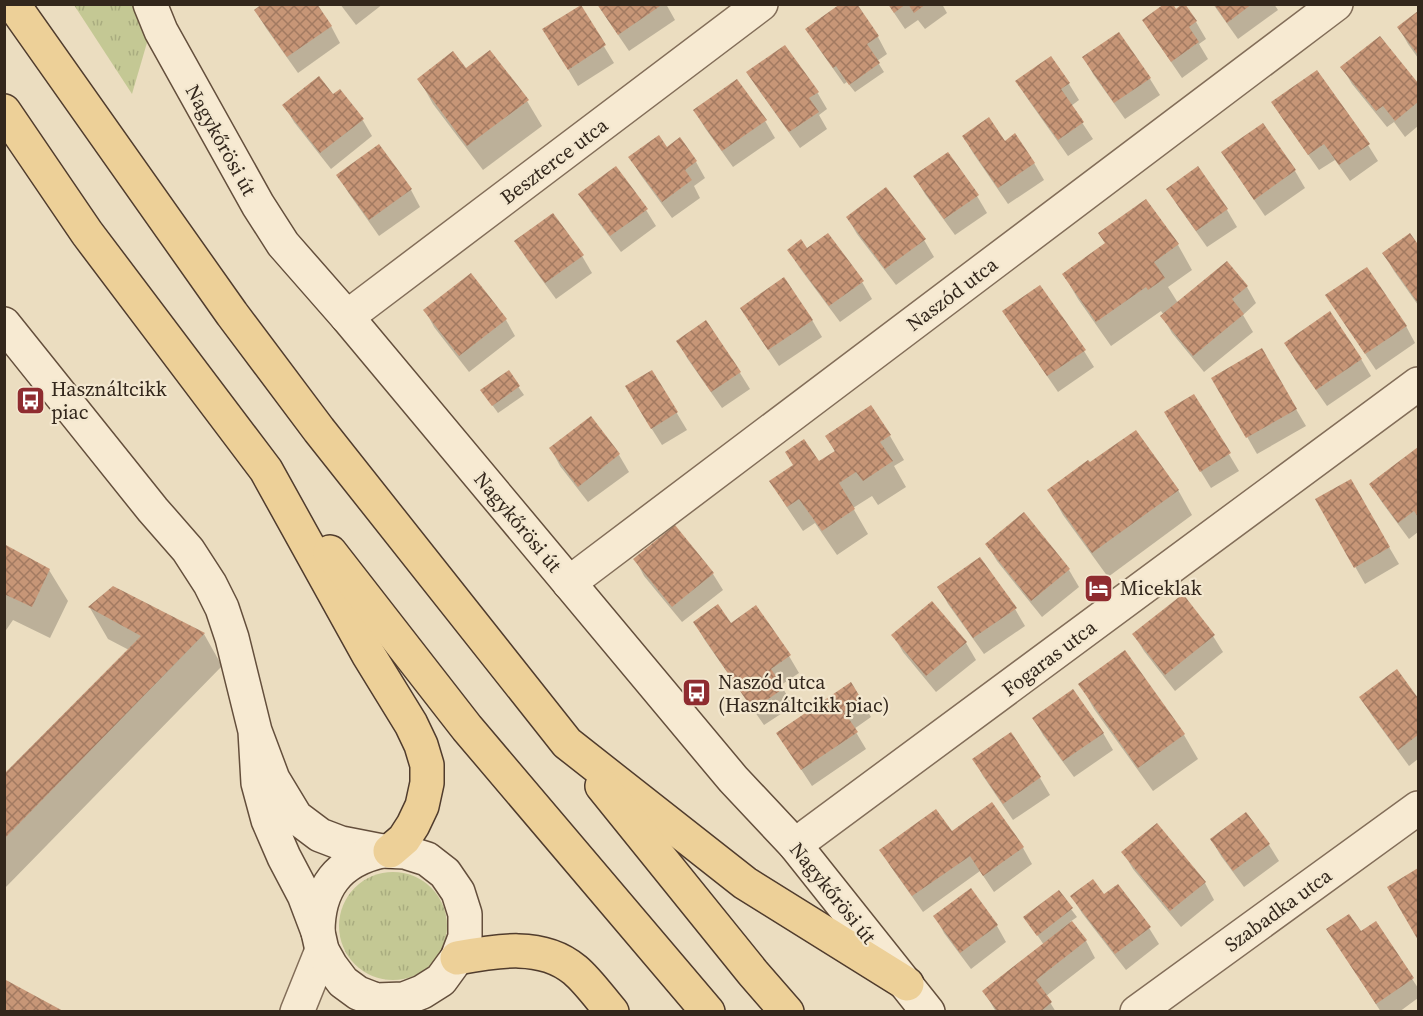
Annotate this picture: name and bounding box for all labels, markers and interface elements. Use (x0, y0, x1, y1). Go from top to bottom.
street label: Nagykőrösi út (179, 79, 263, 201)
street label: Beszterce utca (494, 111, 614, 211)
street label: Naszód utca (901, 250, 1004, 338)
place label: Használtcikk piac (51, 375, 167, 426)
bus stop icon: Használtcikk piac (14, 385, 46, 417)
street label: Nagykőrösi út (468, 466, 569, 579)
hotel icon: Miceklak (1083, 572, 1115, 604)
place label: Miceklak (1120, 574, 1202, 602)
street label: Fogaras utca (996, 613, 1103, 703)
place label: Naszód utca (Használtcikk piac) (718, 668, 889, 719)
bus stop icon: Naszód utca (Használtcikk piac) (681, 677, 713, 709)
street label: Nagykőrösi út (783, 836, 883, 950)
street label: Szabadka utca (1219, 861, 1338, 958)

